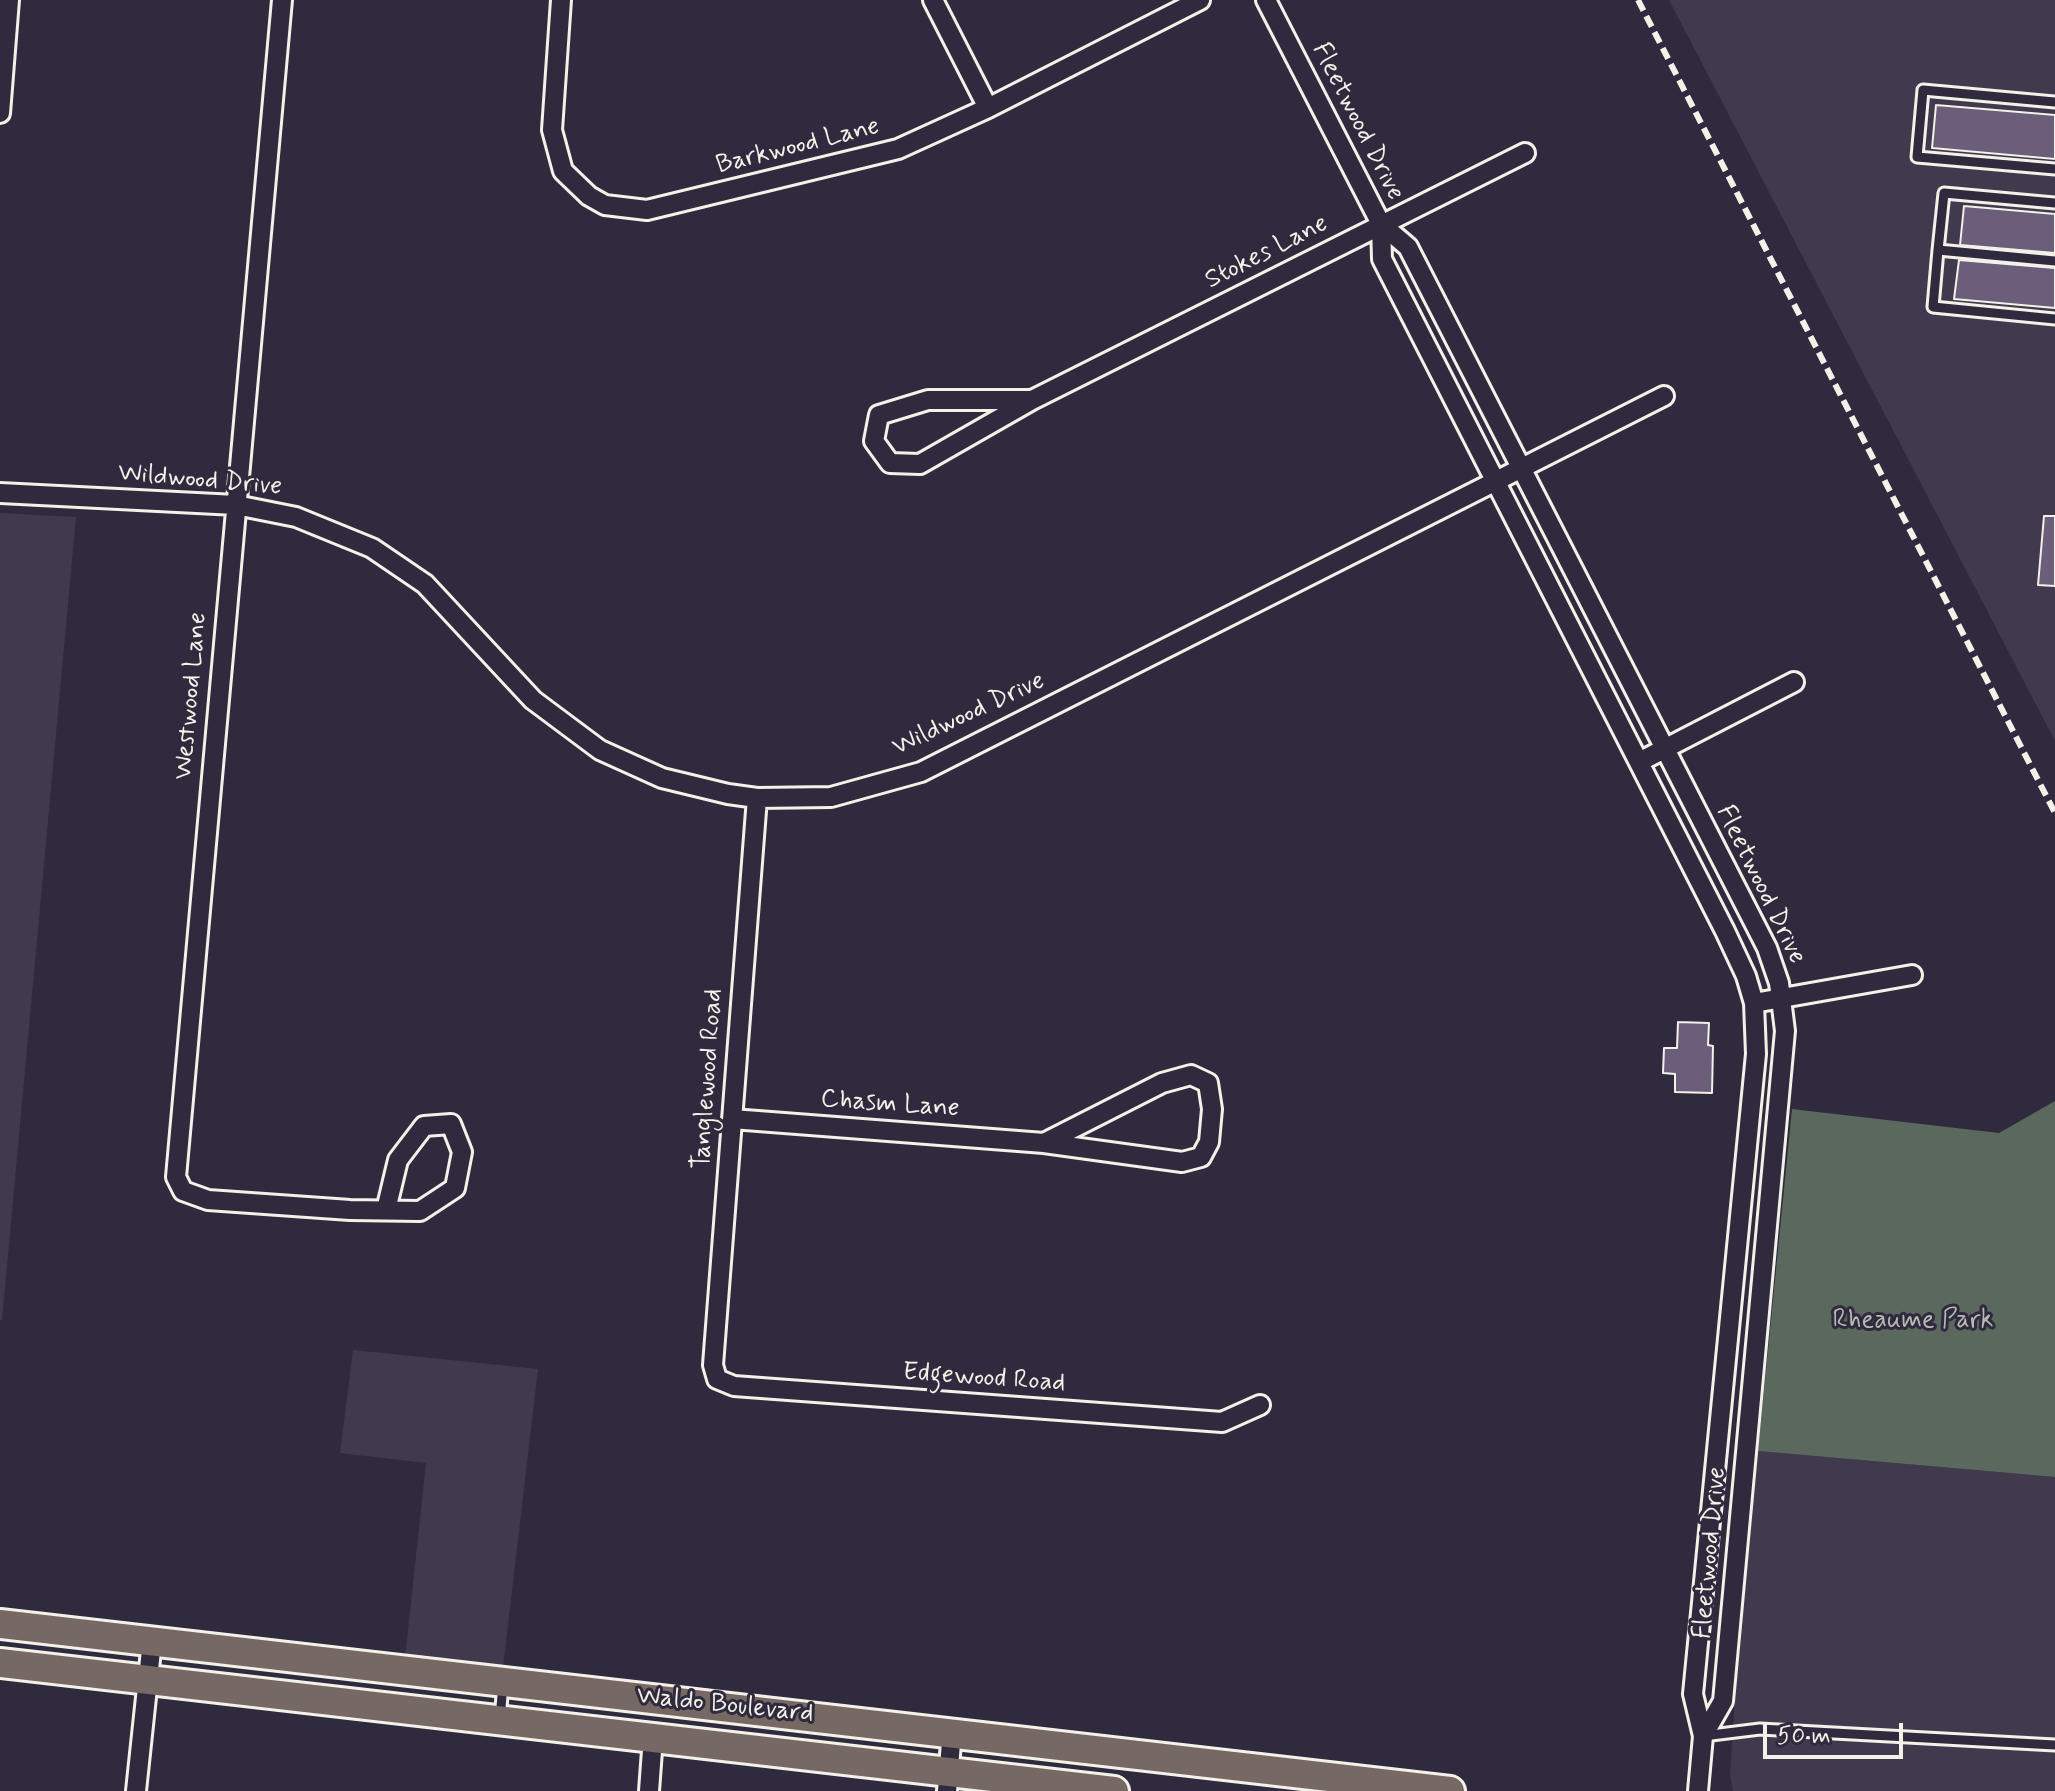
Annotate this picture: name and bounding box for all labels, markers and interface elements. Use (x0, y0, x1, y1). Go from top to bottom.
street label: Fleetwood Drive (1304, 38, 1410, 206)
street label: Barkwood Lane (713, 112, 883, 182)
street label: Stokes Lane (1201, 209, 1333, 297)
street label: Wildwood Drive (117, 458, 283, 504)
street label: Westwood Lane (169, 611, 215, 781)
street label: Wildwood Drive (888, 666, 1050, 764)
street label: Fleetwood Drive (1708, 801, 1812, 969)
street label: Tanglewood Road (687, 988, 731, 1170)
street label: Chasm Lane (820, 1085, 960, 1125)
park label: Rheaume Park (1833, 1306, 1993, 1338)
street label: Edgewood Road (902, 1358, 1066, 1400)
street label: Fleetwood Drive (1688, 1466, 1734, 1640)
street label: Waldo Boulevard (635, 1681, 815, 1731)
scale bar (1767, 1707, 1907, 1757)
text: 50 m (1777, 1721, 1831, 1752)

